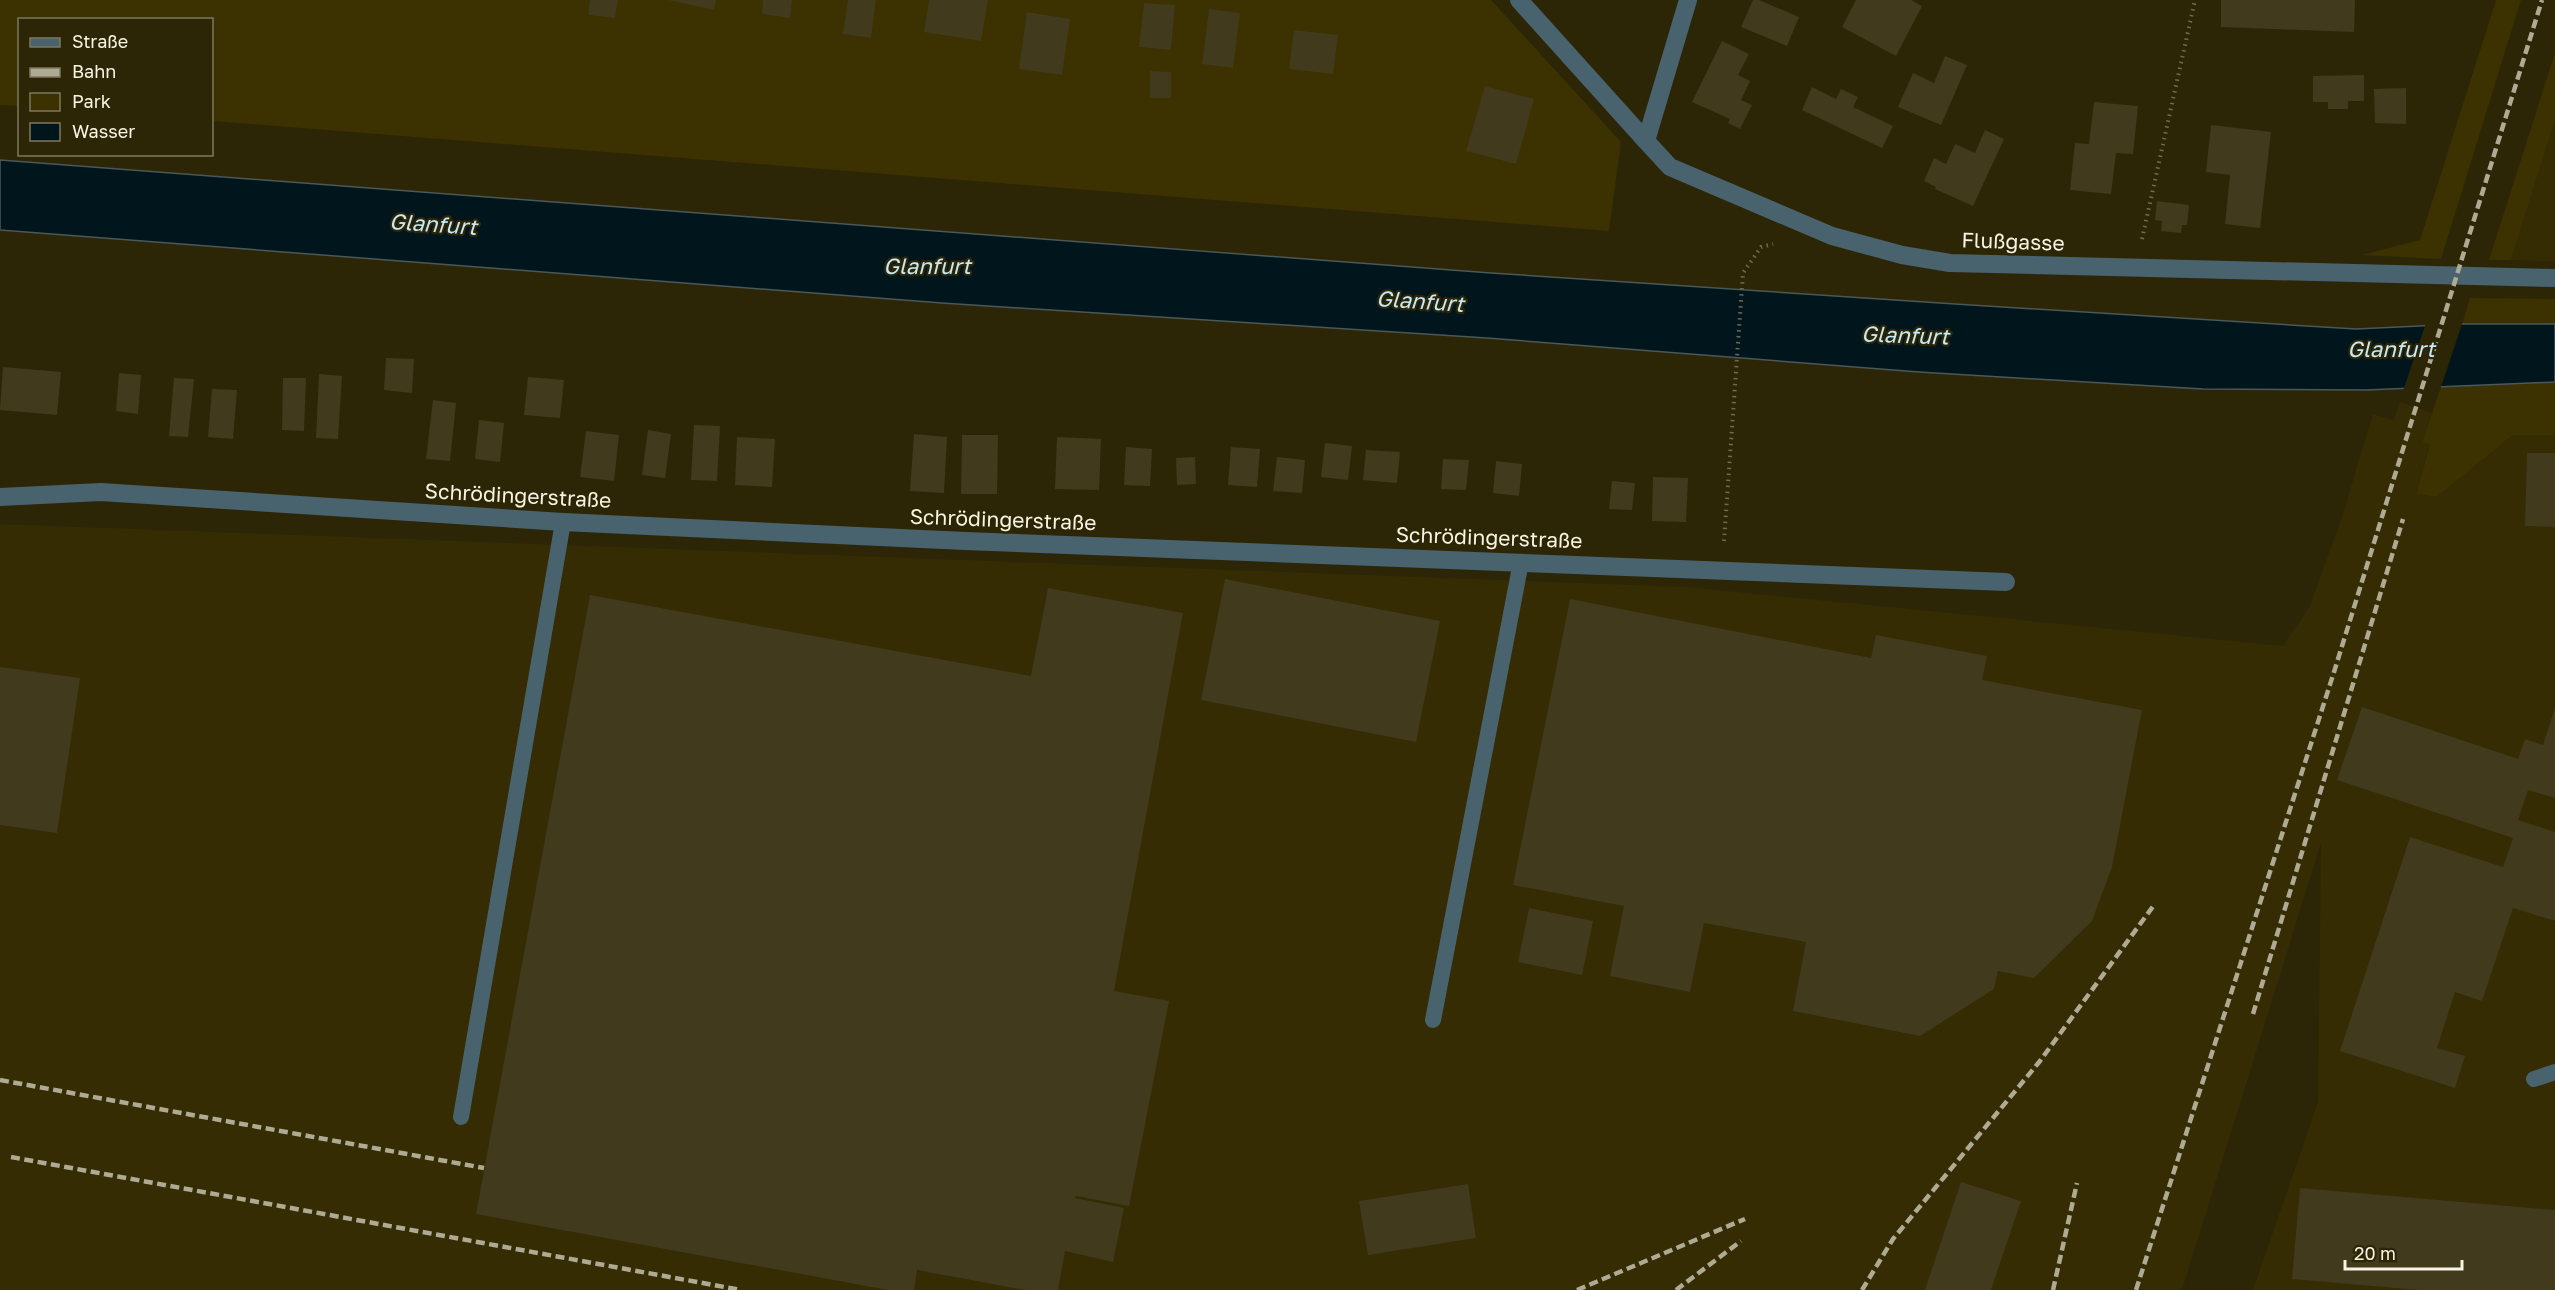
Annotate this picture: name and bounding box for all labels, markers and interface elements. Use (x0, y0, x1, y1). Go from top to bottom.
legend (18, 18, 213, 156)
text: Straße (72, 30, 128, 52)
text: Bahn (72, 60, 116, 82)
text: Park (72, 90, 111, 112)
text: Wasser (72, 120, 135, 142)
water label: Glanfurt (388, 207, 480, 240)
street label: Flußgasse (1961, 226, 2065, 256)
water label: Glanfurt (883, 252, 973, 279)
water label: Glanfurt (1375, 284, 1467, 317)
water label: Glanfurt (1861, 319, 1951, 350)
water label: Glanfurt (2347, 335, 2437, 362)
street label: Schrödingerstraße (424, 477, 612, 513)
street label: Schrödingerstraße (909, 503, 1097, 535)
street label: Schrödingerstraße (1395, 521, 1583, 553)
scale bar (2345, 1233, 2462, 1271)
text: 20 m (2354, 1242, 2396, 1264)

